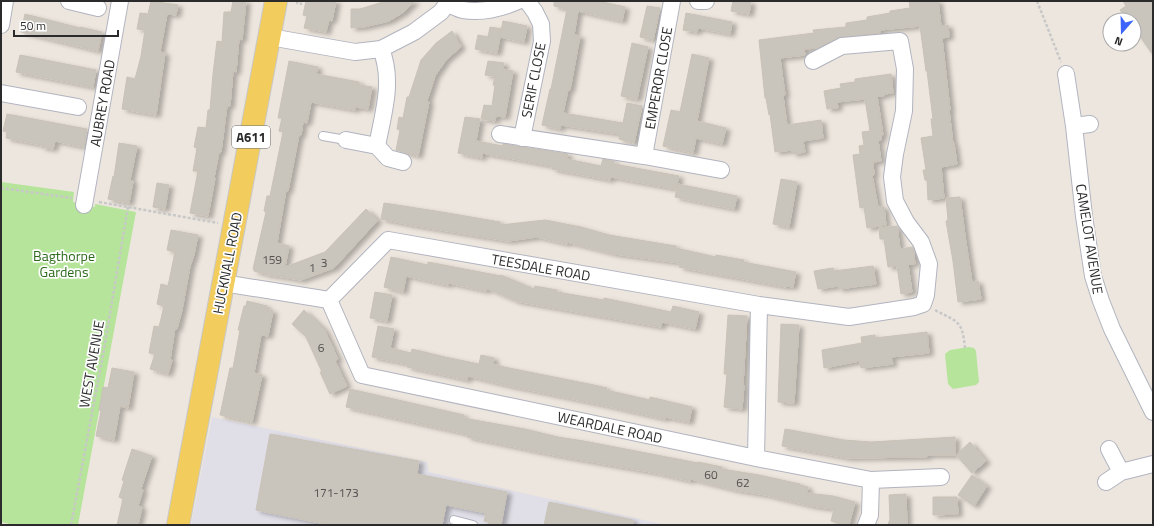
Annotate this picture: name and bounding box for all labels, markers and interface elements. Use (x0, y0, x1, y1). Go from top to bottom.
scale bar (14, 12, 118, 38)
north arrow (1102, 12, 1142, 52)
text: 50 m (20, 16, 46, 35)
street label: EMPEROR CLOSE (639, 25, 677, 131)
text: N (1112, 33, 1125, 50)
street label: SERIF CLOSE (515, 40, 551, 120)
street label: AUBREY ROAD (84, 58, 120, 148)
road number: A611 (232, 126, 270, 148)
street label: CAMELOT AVENUE (1071, 182, 1109, 296)
street label: HUCKNALL ROAD (207, 210, 247, 316)
park label: Bagthorpe Gardens (33, 245, 95, 282)
street label: TEESDALE ROAD (490, 248, 592, 286)
house number: 159 (262, 250, 282, 269)
house number: 3 (321, 253, 327, 272)
house number: 1 (309, 258, 315, 277)
street label: WEST AVENUE (73, 318, 109, 409)
house number: 6 (318, 338, 325, 357)
street label: WEARDALE ROAD (556, 406, 664, 448)
house number: 60 (704, 465, 718, 484)
house number: 62 (736, 473, 750, 492)
house number: 171-173 (313, 483, 359, 502)

